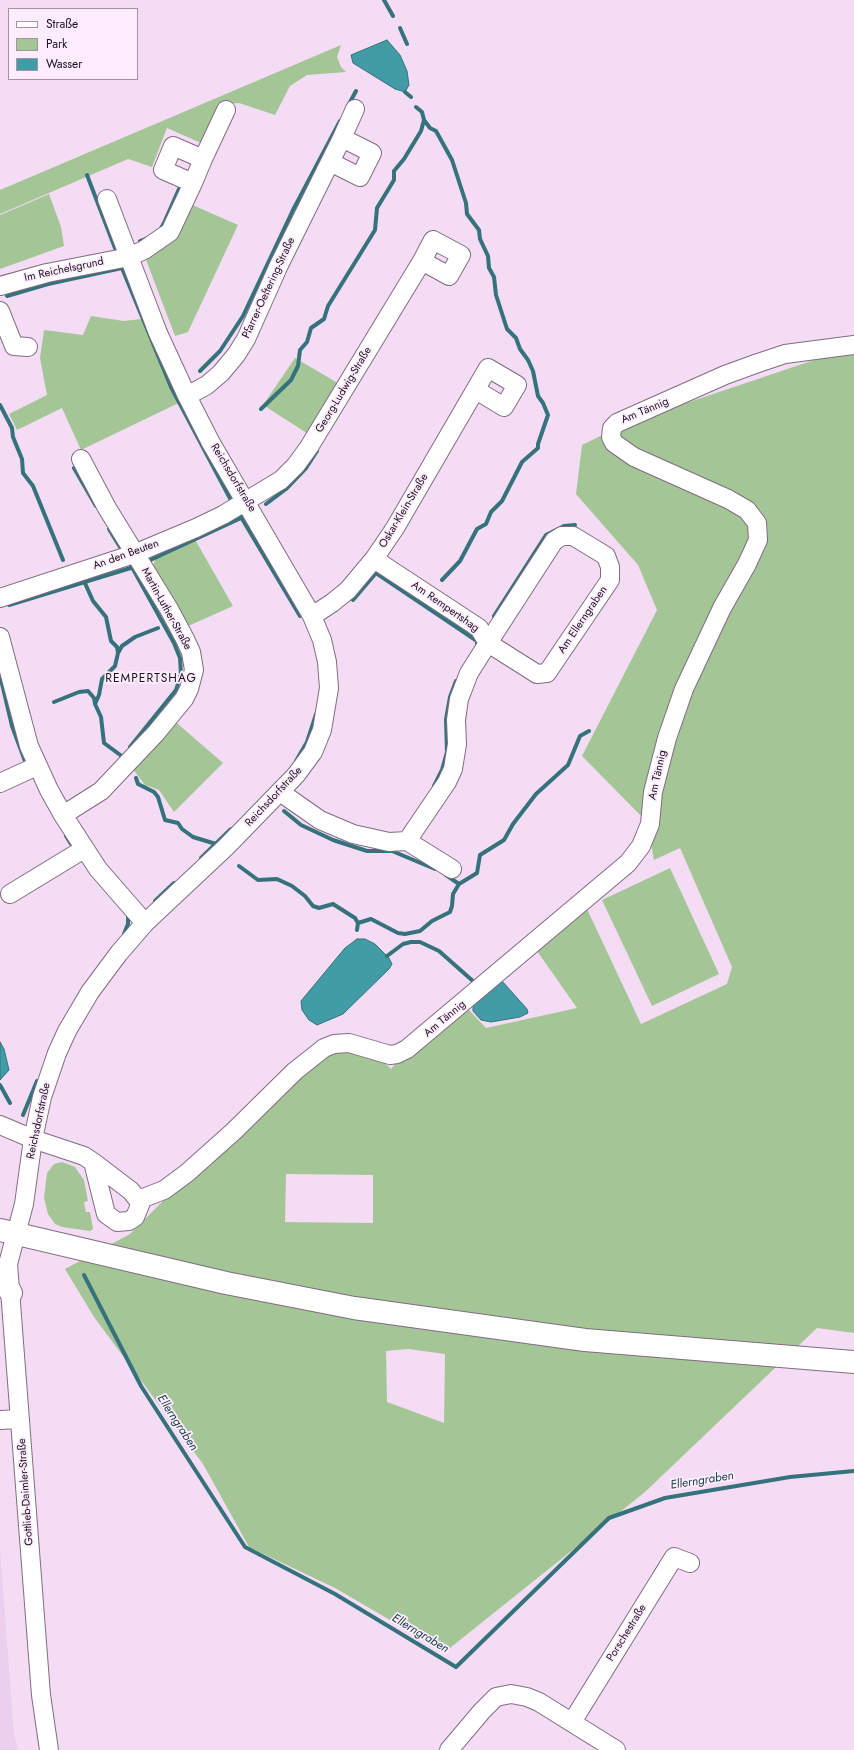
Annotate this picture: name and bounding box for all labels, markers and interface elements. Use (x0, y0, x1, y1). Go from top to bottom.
legend (8, 8, 138, 80)
text: Straße (46, 15, 78, 33)
text: Park (46, 35, 67, 53)
text: Wasser (46, 55, 82, 73)
street label: Pfarrer-Oeftering-Straße (240, 235, 298, 341)
street label: Im Reichelsgrund (23, 255, 105, 285)
street label: Georg-Ludwig-Straße (313, 345, 375, 435)
street label: Am Tännig (619, 395, 671, 427)
street label: Reichsdorfstraße (207, 441, 259, 515)
street label: Oskar-Klein-Straße (377, 471, 431, 551)
street label: An den Beuten (91, 537, 161, 573)
street label: Martin-Luther-Straße (138, 566, 194, 652)
street label: Am Rempertshag (409, 579, 481, 635)
street label: Am Ellerngraben (556, 584, 610, 656)
district label: REMPERTSHAG (105, 672, 197, 686)
street label: Am Tännig (646, 749, 670, 801)
street label: Reichsdorfstraße (243, 764, 305, 830)
street label: Am Tännig (422, 998, 468, 1040)
street label: Reichsdorfstraße (25, 1082, 53, 1160)
water label: Ellerngraben (154, 1392, 200, 1454)
street label: Gottlieb-Daimler-Straße (16, 1438, 36, 1546)
water label: Ellerngraben (669, 1469, 735, 1493)
street label: Porschestraße (604, 1602, 650, 1664)
water label: Ellerngraben (389, 1611, 451, 1657)

